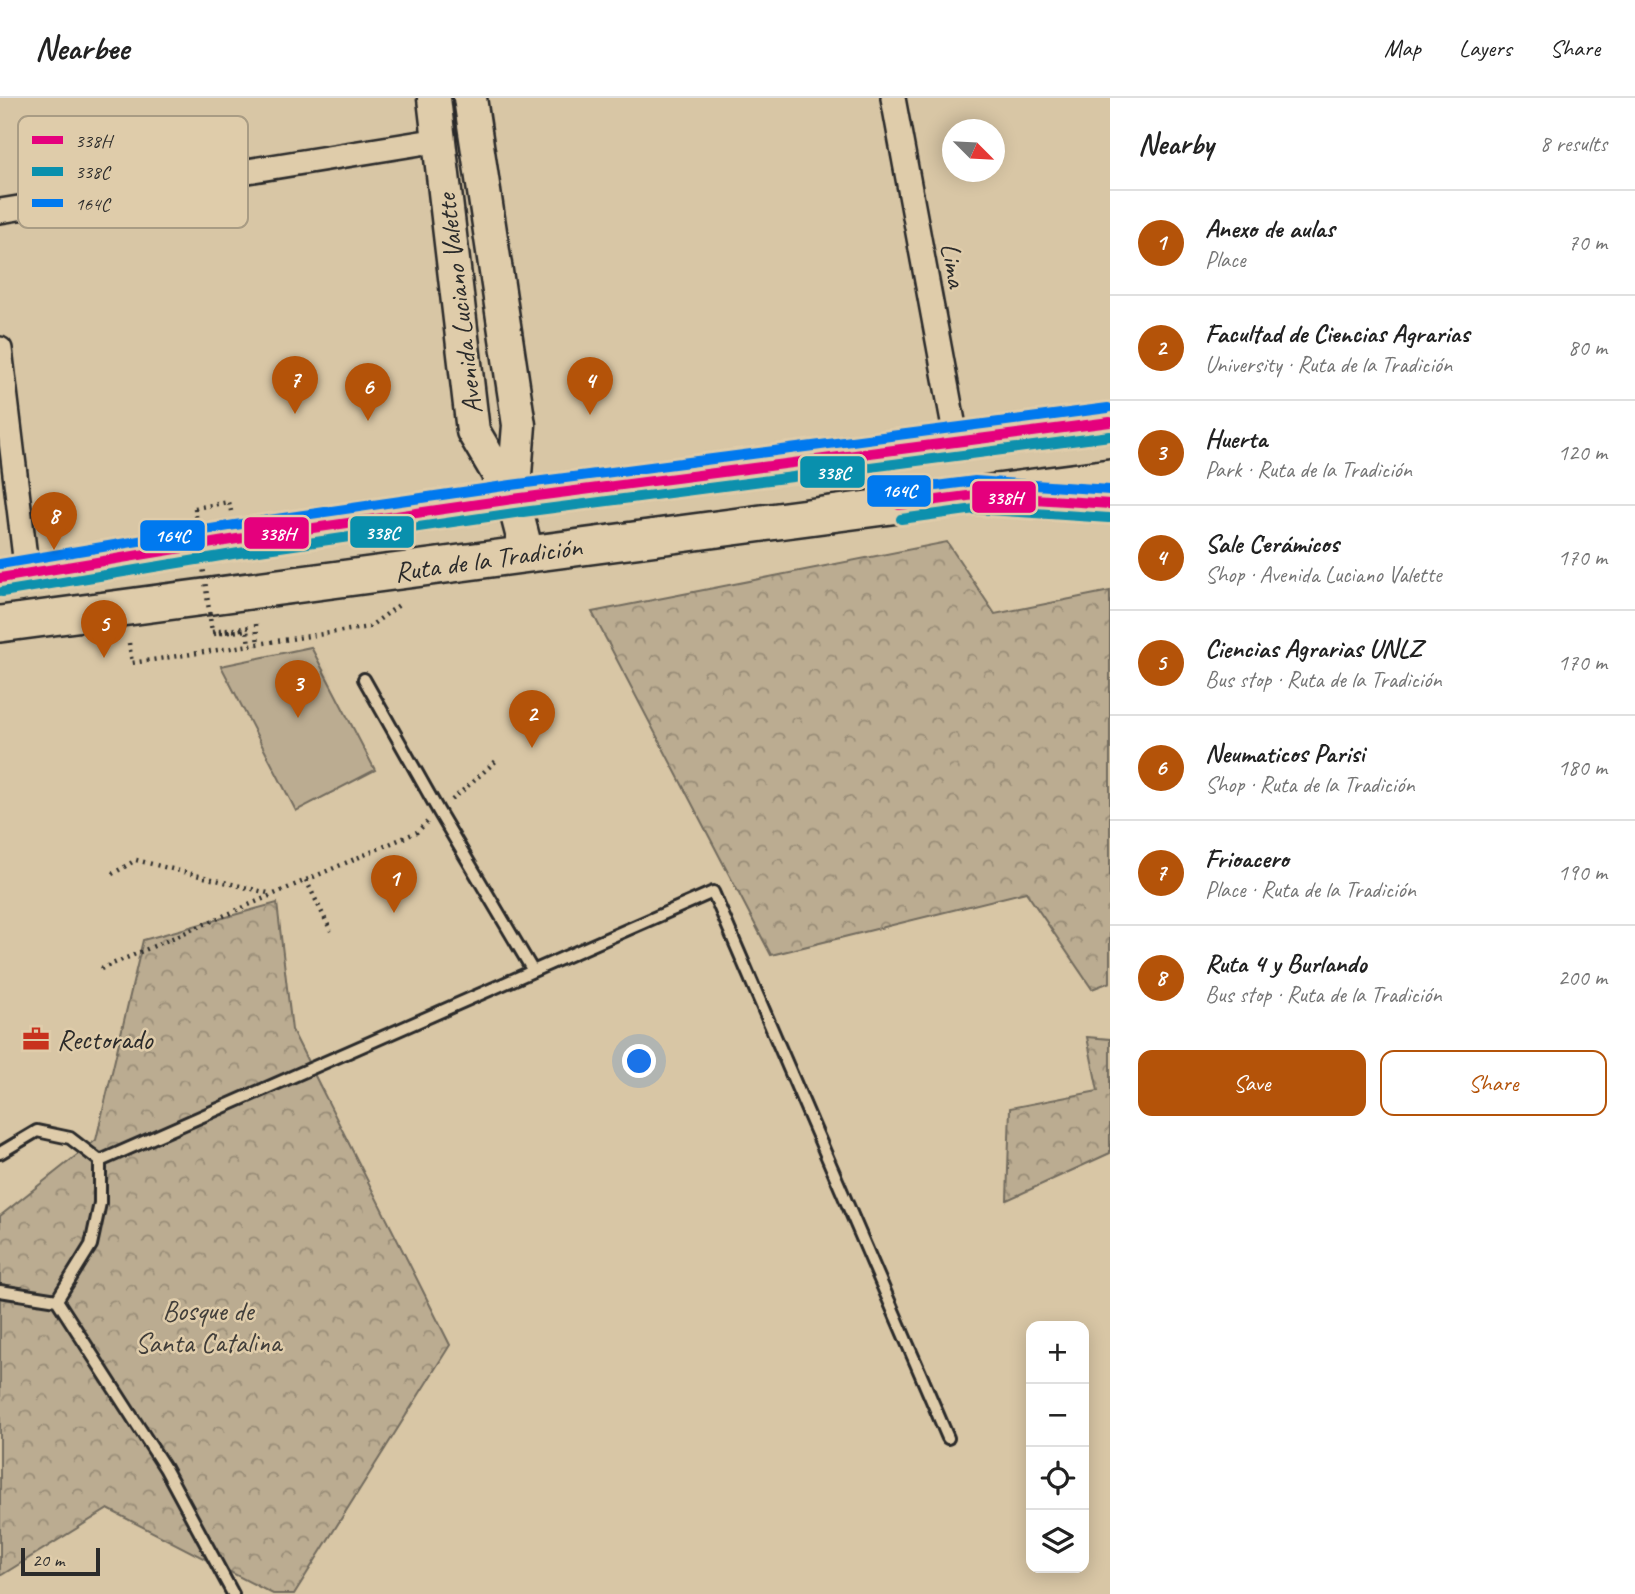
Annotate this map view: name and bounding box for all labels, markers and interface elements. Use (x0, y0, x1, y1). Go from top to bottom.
text: Nearbee (35, 27, 129, 69)
text: Map (1384, 33, 1421, 63)
text: Layers (1459, 33, 1512, 63)
text: Share (1550, 33, 1600, 63)
legend (18, 116, 248, 228)
north arrow (942, 119, 1005, 182)
text: Nearby (1138, 125, 1214, 163)
text: 338H (75, 129, 115, 153)
text: 8 results (1540, 129, 1607, 158)
text: 338C (75, 160, 112, 184)
street label: Avenida Luciano Valette (428, 190, 490, 416)
text: 164C (75, 192, 112, 216)
text: Anexo de aulas (1205, 212, 1335, 245)
text: 1 (1156, 228, 1166, 257)
text: 70 m (1568, 228, 1607, 257)
street label: Lima (933, 240, 975, 292)
text: Place (1205, 245, 1245, 274)
text: Facultad de Ciencias Agrarias (1205, 317, 1469, 350)
text: 2 (1156, 333, 1166, 362)
text: 80 m (1568, 333, 1607, 362)
text: University · Ruta de la Tradición (1205, 350, 1452, 379)
pin: 7 (272, 356, 318, 414)
pin: 4 (567, 357, 613, 415)
pin: 6 (345, 363, 391, 421)
text: Huerta (1205, 422, 1267, 455)
text: 3 (1156, 438, 1166, 467)
text: 120 m (1558, 438, 1607, 467)
line badge: 338C (799, 455, 866, 489)
text: Park · Ruta de la Tradición (1205, 455, 1412, 484)
text: 338C (816, 461, 853, 485)
line badge: 164C (866, 474, 932, 508)
text: 164C (881, 479, 919, 503)
line badge: 338H (971, 480, 1037, 514)
text: 338H (986, 486, 1026, 510)
pin: 8 (31, 492, 77, 550)
line badge: 338C (349, 515, 415, 549)
line badge: 338H (243, 516, 310, 550)
line badge: 164C (139, 519, 206, 552)
text: 338C (365, 521, 402, 545)
text: 338H (259, 522, 299, 546)
text: 164C (154, 524, 192, 548)
text: Sale Cerámicos (1205, 527, 1339, 560)
street label: Ruta de la Tradición (392, 528, 585, 589)
text: 4 (1156, 543, 1166, 572)
text: 170 m (1558, 543, 1607, 572)
text: Shop · Avenida Luciano Valette (1205, 560, 1442, 589)
pin: 5 (81, 600, 127, 658)
text: Ciencias Agrarias UNLZ (1205, 632, 1422, 665)
text: 5 (1156, 648, 1166, 677)
text: 170 m (1558, 648, 1607, 677)
pin: 3 (275, 660, 321, 718)
text: Bus stop · Ruta de la Tradición (1205, 665, 1442, 694)
pin: 2 (509, 690, 555, 748)
text: Neumaticos Parisi (1205, 737, 1364, 770)
text: 6 (1156, 753, 1166, 782)
text: 180 m (1558, 753, 1607, 782)
text: Shop · Ruta de la Tradición (1205, 770, 1415, 799)
text: Frioacero (1205, 842, 1289, 875)
pin: 1 (371, 855, 417, 913)
text: 7 (1156, 858, 1166, 887)
text: 190 m (1558, 858, 1607, 887)
text: Place · Ruta de la Tradición (1205, 875, 1416, 904)
text: Ruta 4 y Burlando (1205, 947, 1366, 980)
text: 8 (1156, 963, 1166, 992)
text: 200 m (1558, 963, 1607, 992)
text: Bus stop · Ruta de la Tradición (1205, 980, 1442, 1009)
place label: Rectorado (57, 1022, 155, 1057)
office icon: Rectorado (21, 1024, 51, 1054)
your location (622, 1044, 656, 1078)
button: Save (1138, 1050, 1366, 1116)
button: Share (1380, 1050, 1607, 1116)
park label: Bosque de Santa Catalina (135, 1293, 284, 1360)
map controls (1026, 1321, 1089, 1573)
button: + (1026, 1321, 1089, 1384)
button: − (1026, 1384, 1089, 1447)
button: locate (1026, 1447, 1089, 1510)
button: layers (1026, 1510, 1089, 1573)
scale bar (21, 1545, 100, 1577)
text: 20 m (32, 1548, 64, 1572)

